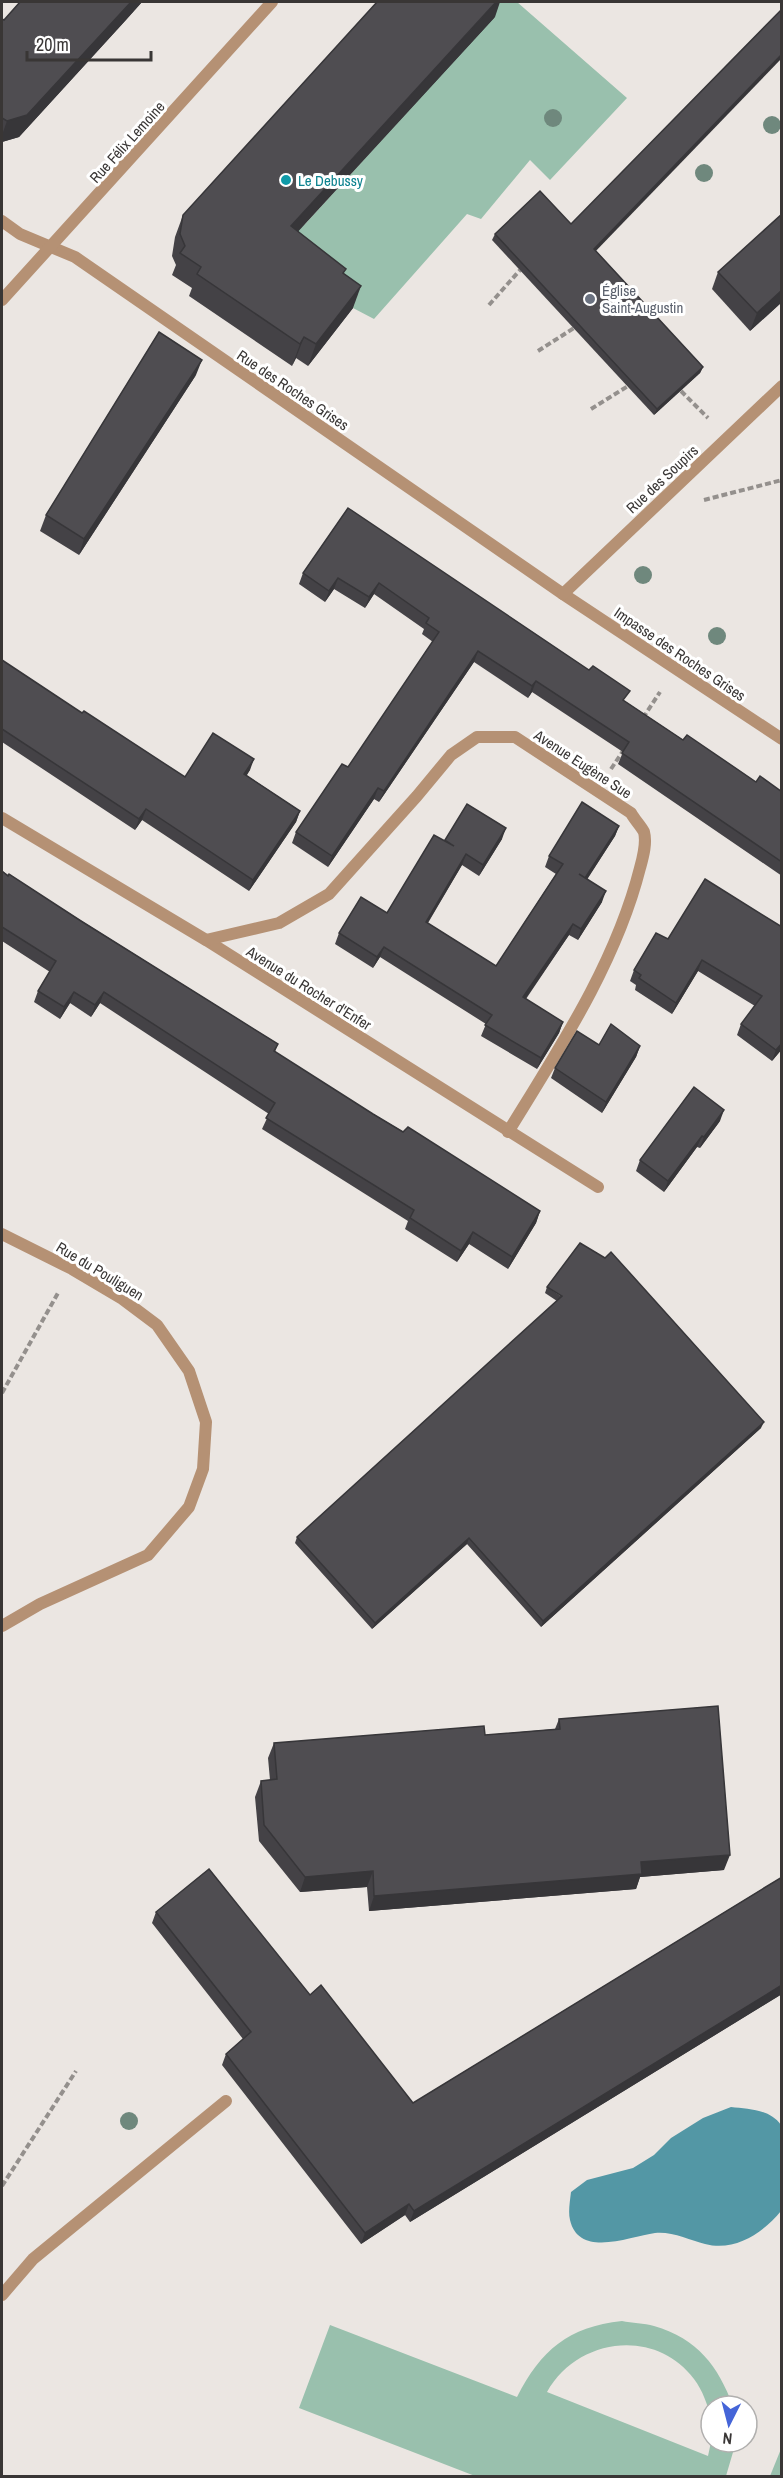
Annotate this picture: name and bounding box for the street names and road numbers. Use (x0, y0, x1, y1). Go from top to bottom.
street label: Rue Félix Lemoine (85, 96, 169, 187)
street label: Rue des Roches Grises (233, 345, 353, 435)
street label: Rue des Soupirs (621, 440, 703, 518)
street label: Impasse des Roches Grises (610, 602, 750, 706)
street label: Avenue Eugène Sue (529, 724, 636, 804)
street label: Avenue du Rocher d'Enfer (242, 940, 375, 1035)
street label: Rue du Pouliguen (52, 1237, 148, 1305)

